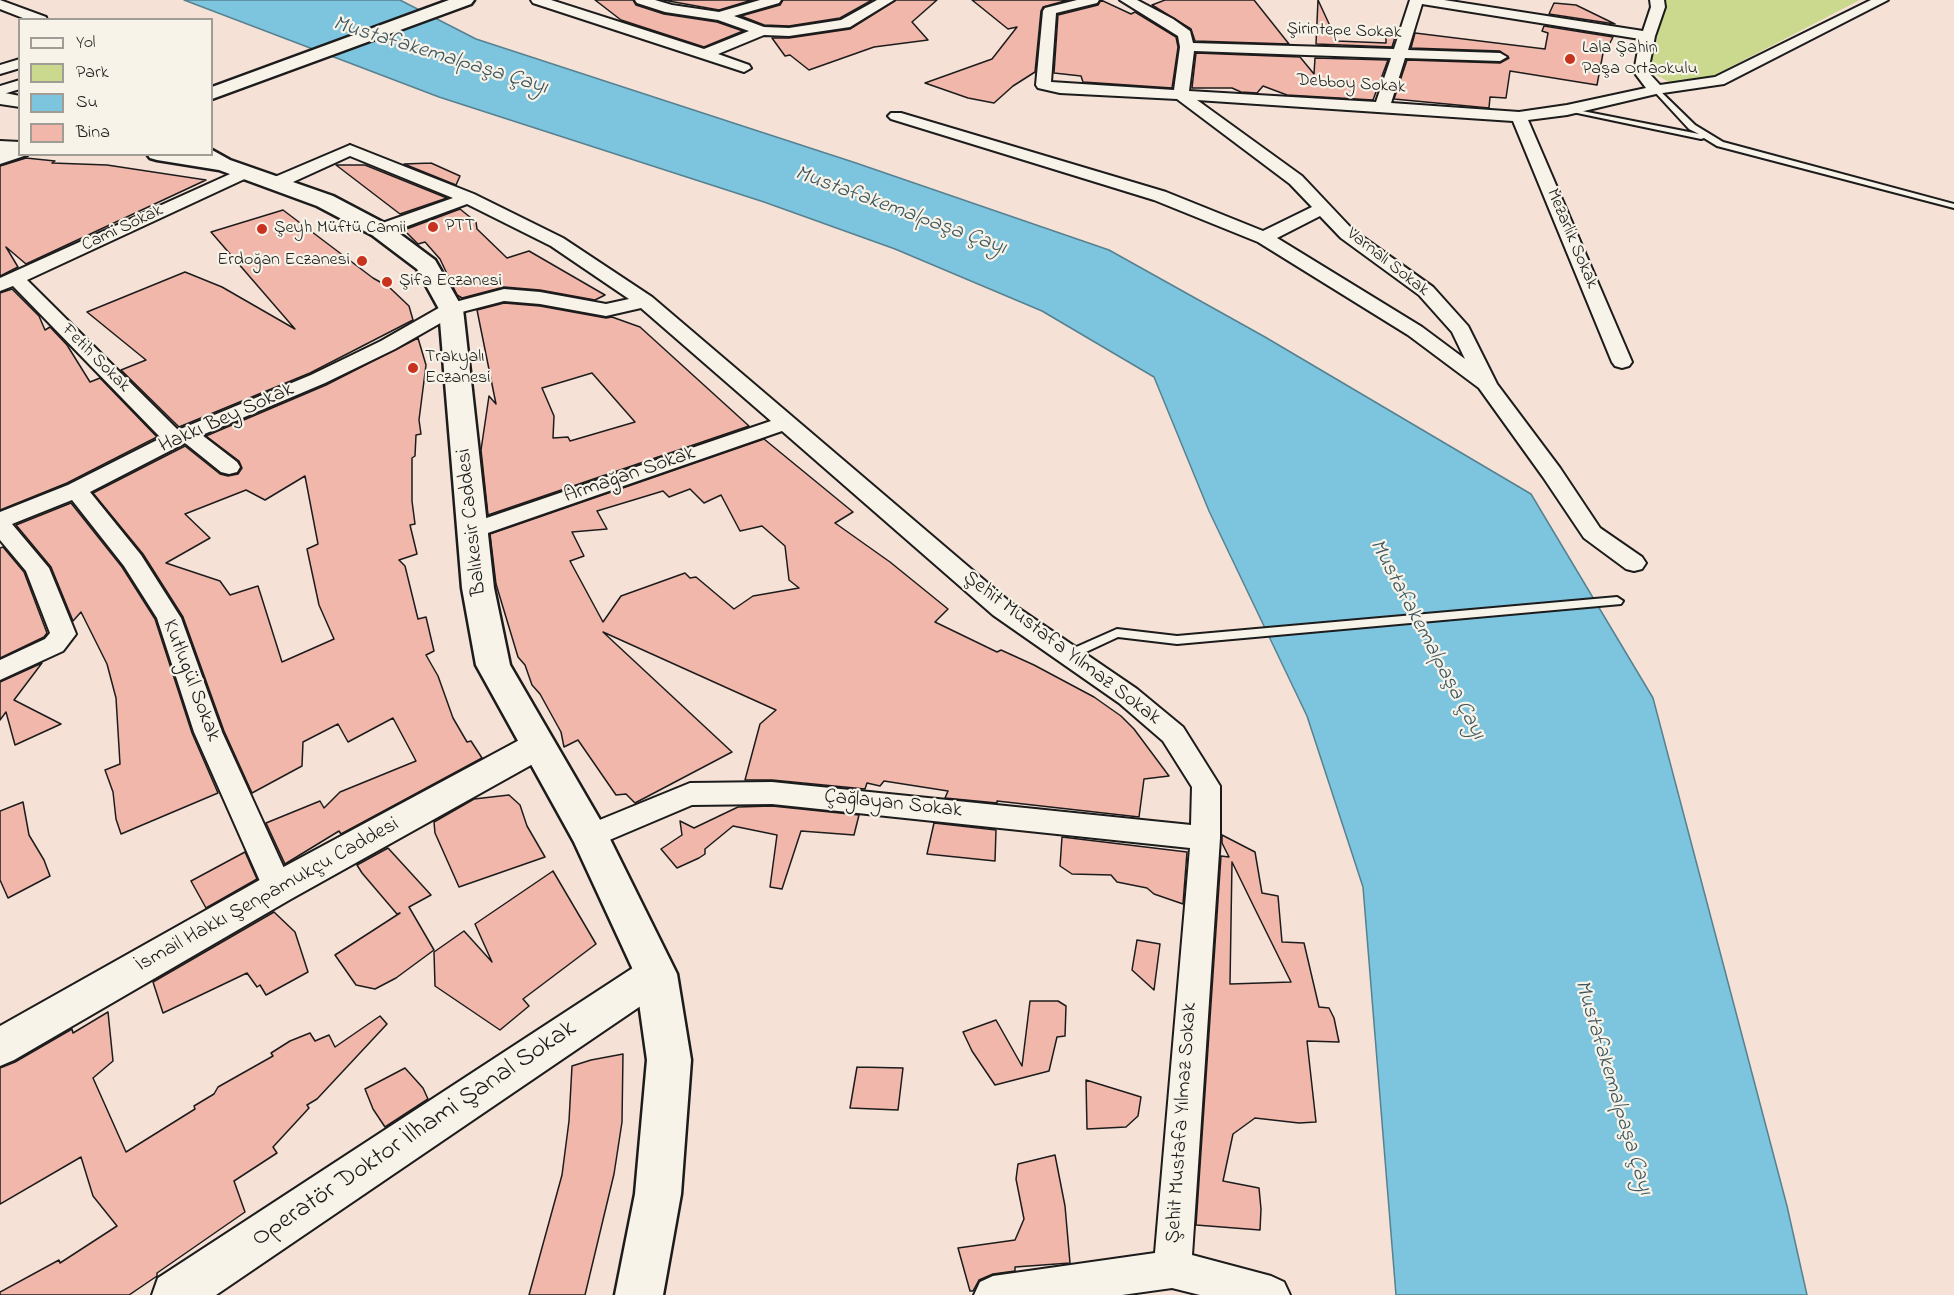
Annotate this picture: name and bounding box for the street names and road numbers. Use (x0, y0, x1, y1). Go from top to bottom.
street label: Şirintepe Sokak (1286, 19, 1402, 45)
street label: Debboy Sokak (1296, 70, 1406, 100)
street label: Mezarlık Sokak (1540, 186, 1602, 292)
street label: Cami Sokak (79, 201, 167, 257)
street label: Varnalı Sokak (1341, 224, 1433, 302)
street label: Fetih Sokak (56, 320, 134, 398)
street label: Hakkı Bey Sokak (156, 378, 298, 460)
street label: Armağan Sokak (561, 442, 699, 510)
street label: Balıkesir Caddesi (453, 447, 493, 597)
street label: Şehit Mustafa Yılmaz Sokak (957, 566, 1165, 732)
street label: Kutlugül Sokak (155, 617, 225, 745)
street label: Çağlayan Sokak (823, 785, 963, 825)
street label: İsmail Hakkı Şenpamukçu Caddesi (132, 813, 404, 979)
street label: Şehit Mustafa Yılmaz Sokak (1162, 1002, 1204, 1244)
street label: Operatör Doktor İlhami Şanal Sokak (247, 1014, 583, 1256)

